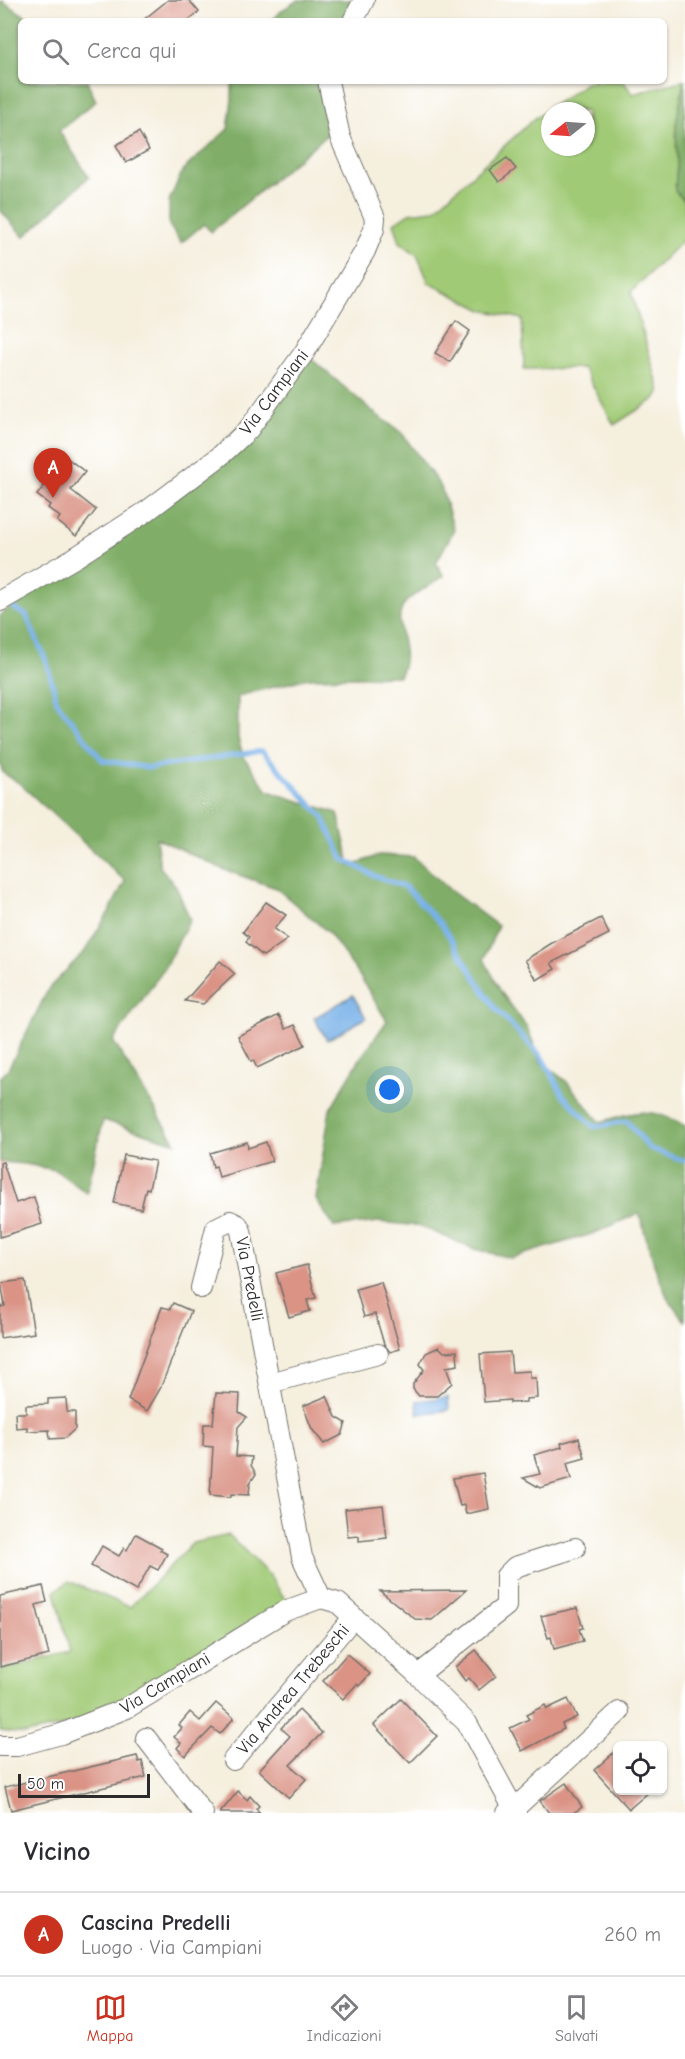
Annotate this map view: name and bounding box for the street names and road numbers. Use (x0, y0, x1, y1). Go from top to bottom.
street label: Via Campiani (236, 346, 313, 439)
street label: Via Predelli (231, 1235, 268, 1323)
street label: Via Andrea Trebeschi (233, 1620, 354, 1759)
street label: Via Campiani (116, 1648, 214, 1718)

